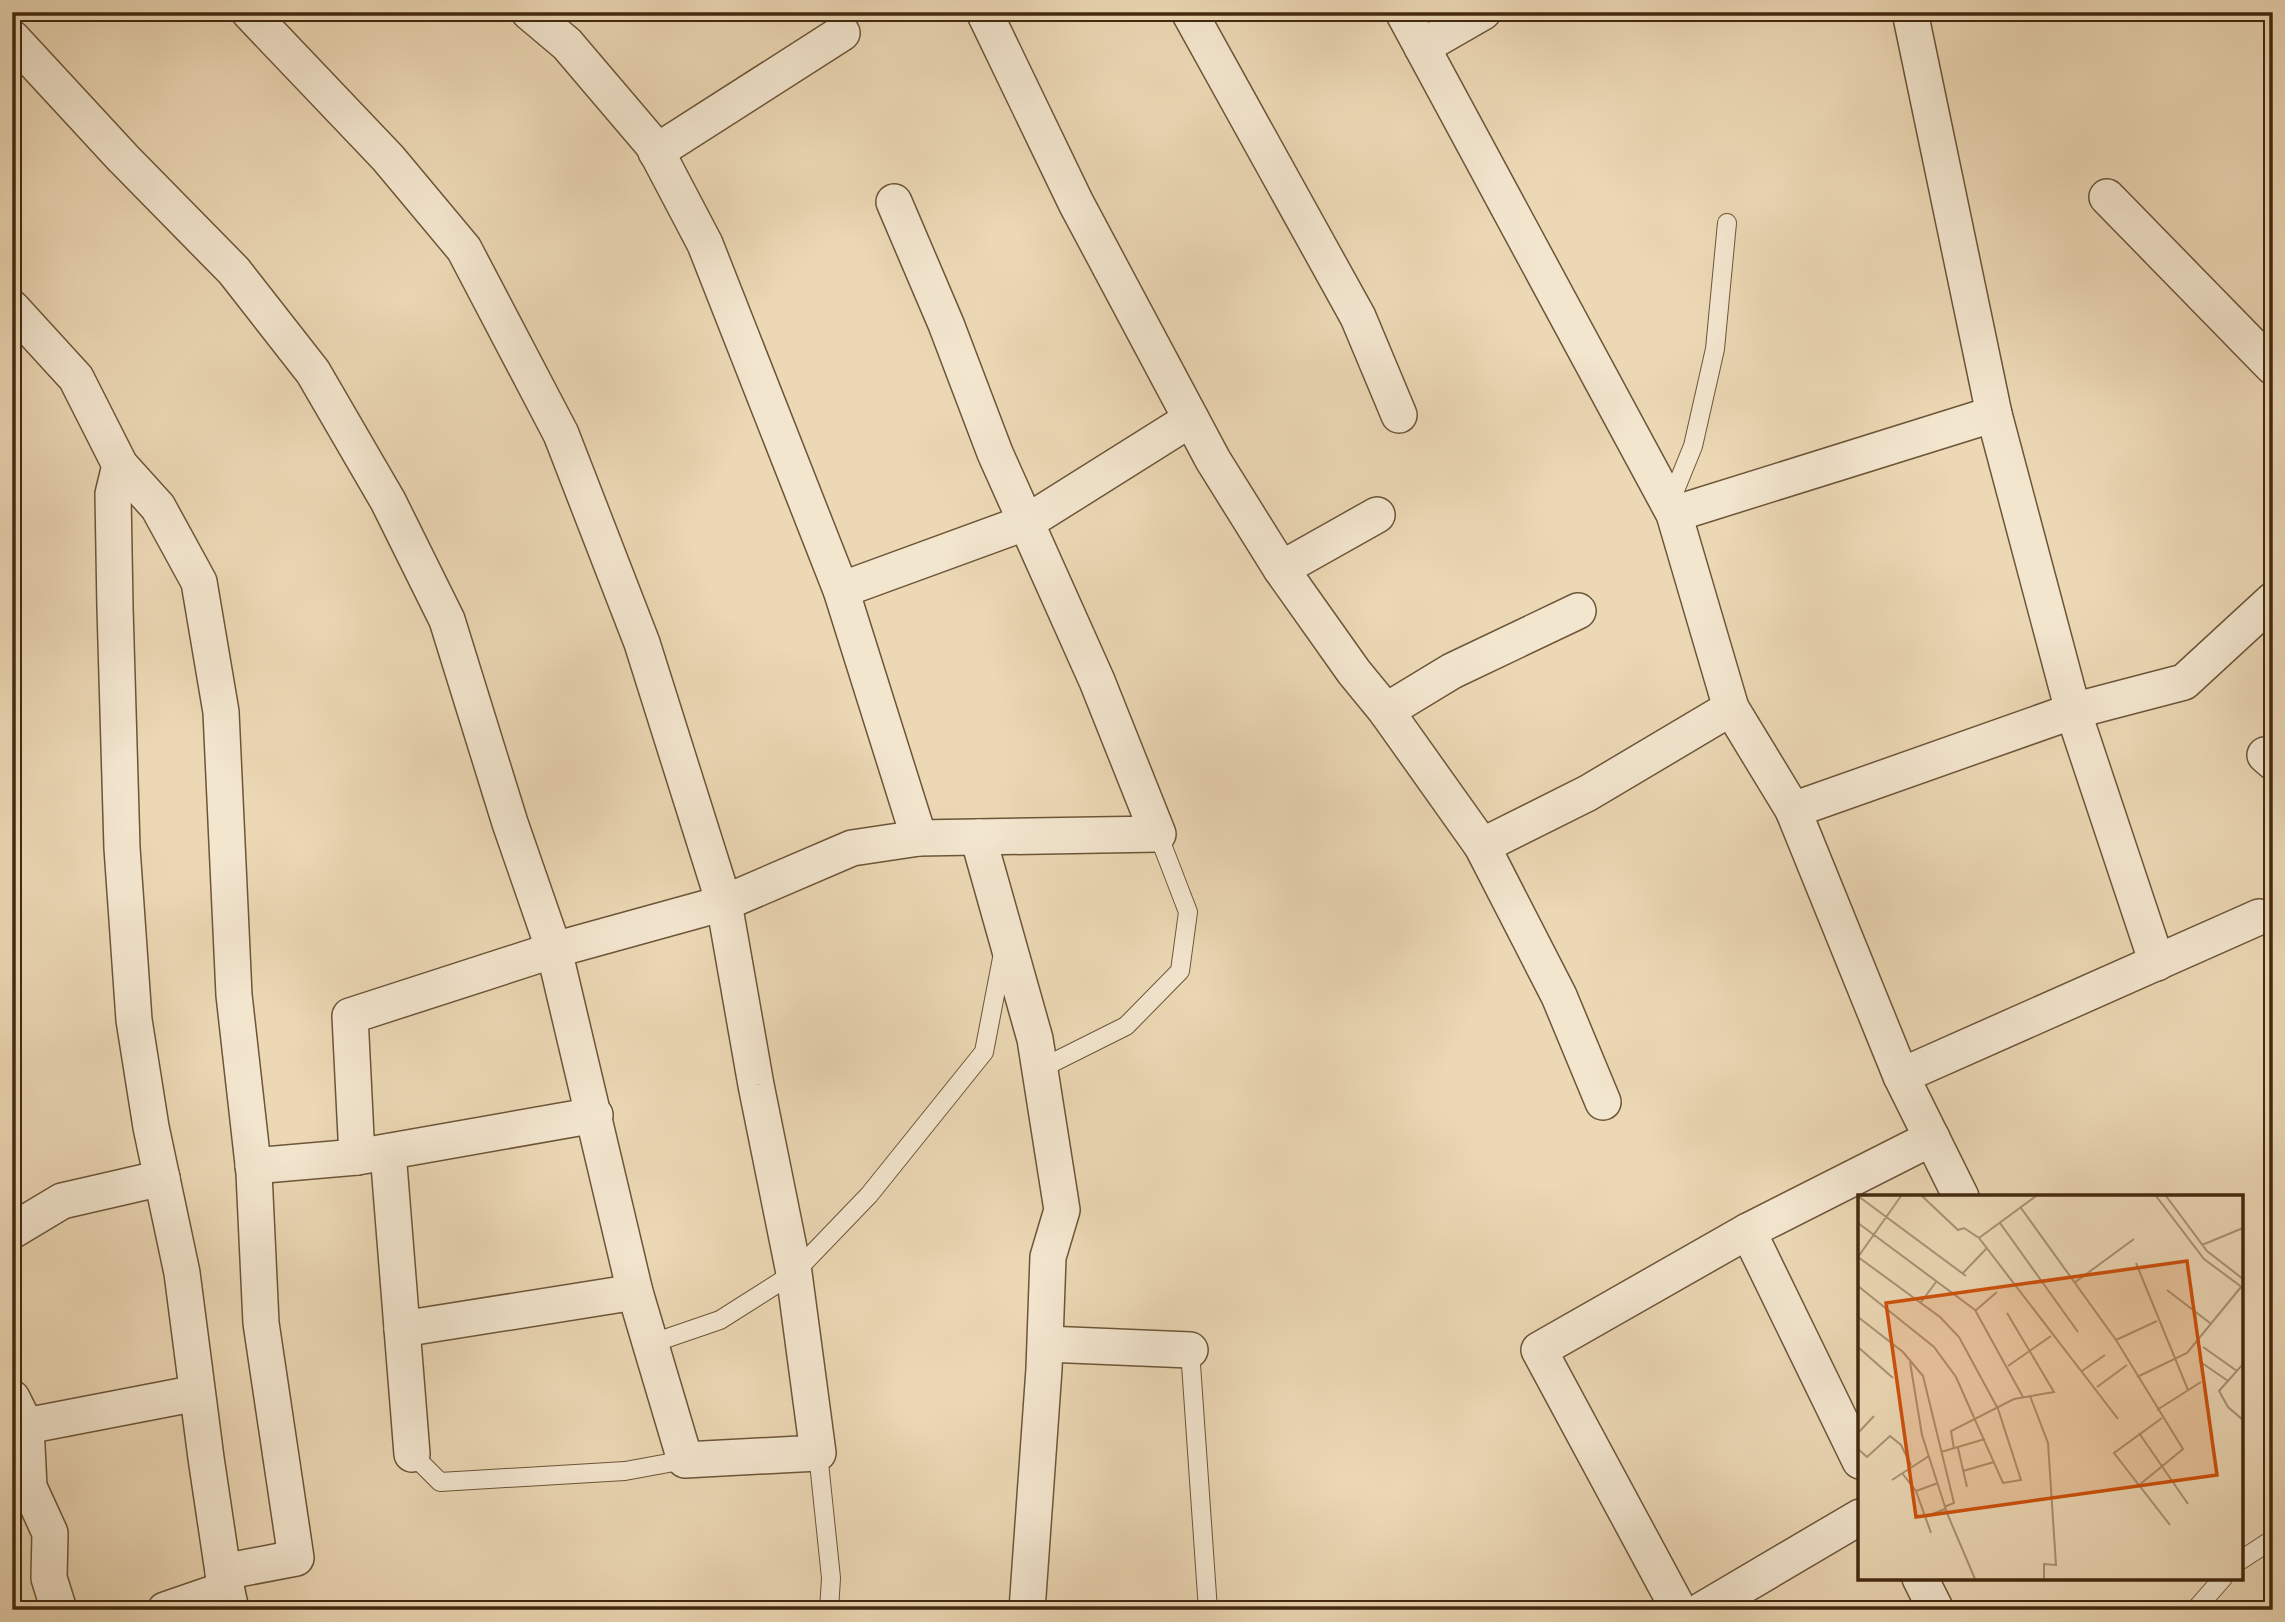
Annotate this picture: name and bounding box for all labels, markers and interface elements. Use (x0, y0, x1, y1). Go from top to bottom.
inset map (1858, 1195, 2243, 1580)

